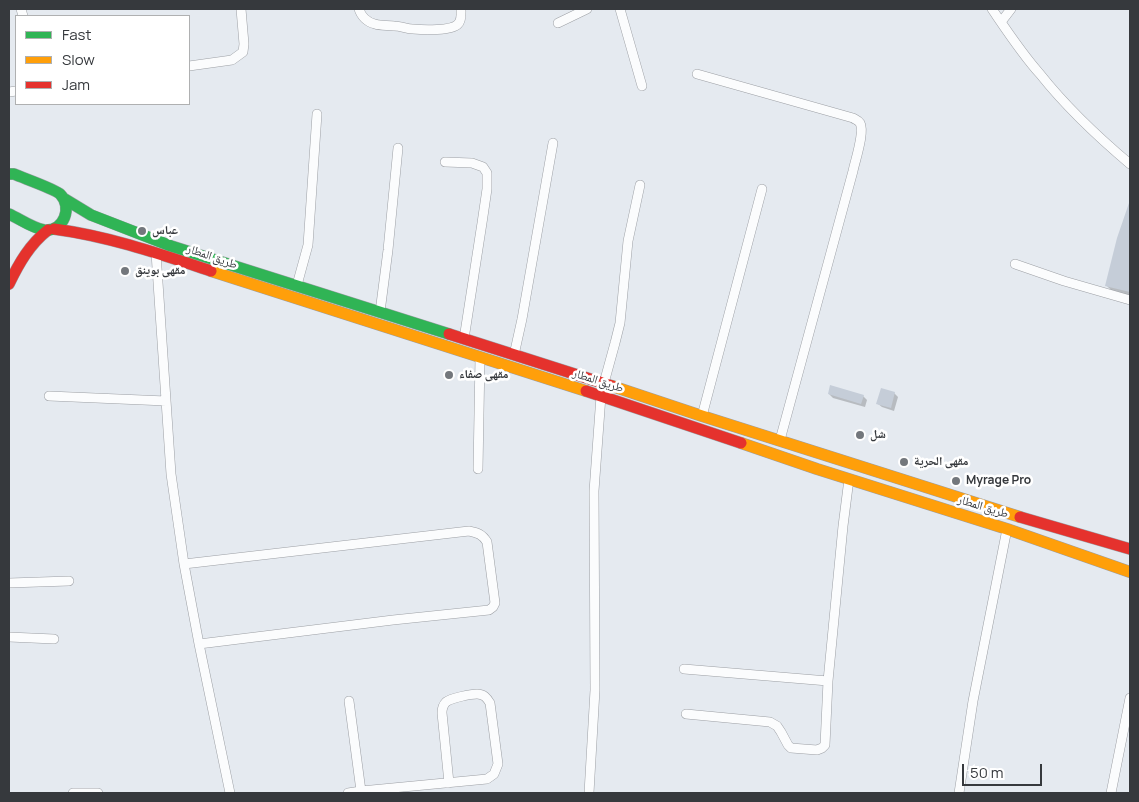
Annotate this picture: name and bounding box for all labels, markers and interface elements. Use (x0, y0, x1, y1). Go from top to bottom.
legend (15, 15, 190, 105)
text: Fast (62, 24, 91, 45)
text: Slow (62, 49, 95, 70)
text: Jam (62, 74, 90, 95)
place label: عباس (152, 224, 178, 238)
marker: عباس (136, 225, 148, 237)
street label: طريق المطار (185, 242, 239, 272)
place label: مقهى بوينق (135, 264, 185, 278)
marker: مقهى بوينق (119, 265, 131, 277)
street label: طريق المطار (571, 366, 625, 396)
place label: مقهى صفاء (459, 368, 508, 382)
marker: مقهى صفاء (443, 369, 455, 381)
place label: شل (870, 428, 886, 442)
marker: شل (854, 429, 866, 441)
place label: مقهى الحرية (914, 455, 968, 469)
marker: مقهى الحرية (898, 456, 910, 468)
place label: Myrage Pro (966, 474, 1031, 488)
marker: Myrage Pro (950, 475, 962, 487)
street label: طريق المطار (956, 492, 1010, 522)
scale bar (964, 754, 1044, 786)
text: 50 m (970, 762, 1004, 783)

